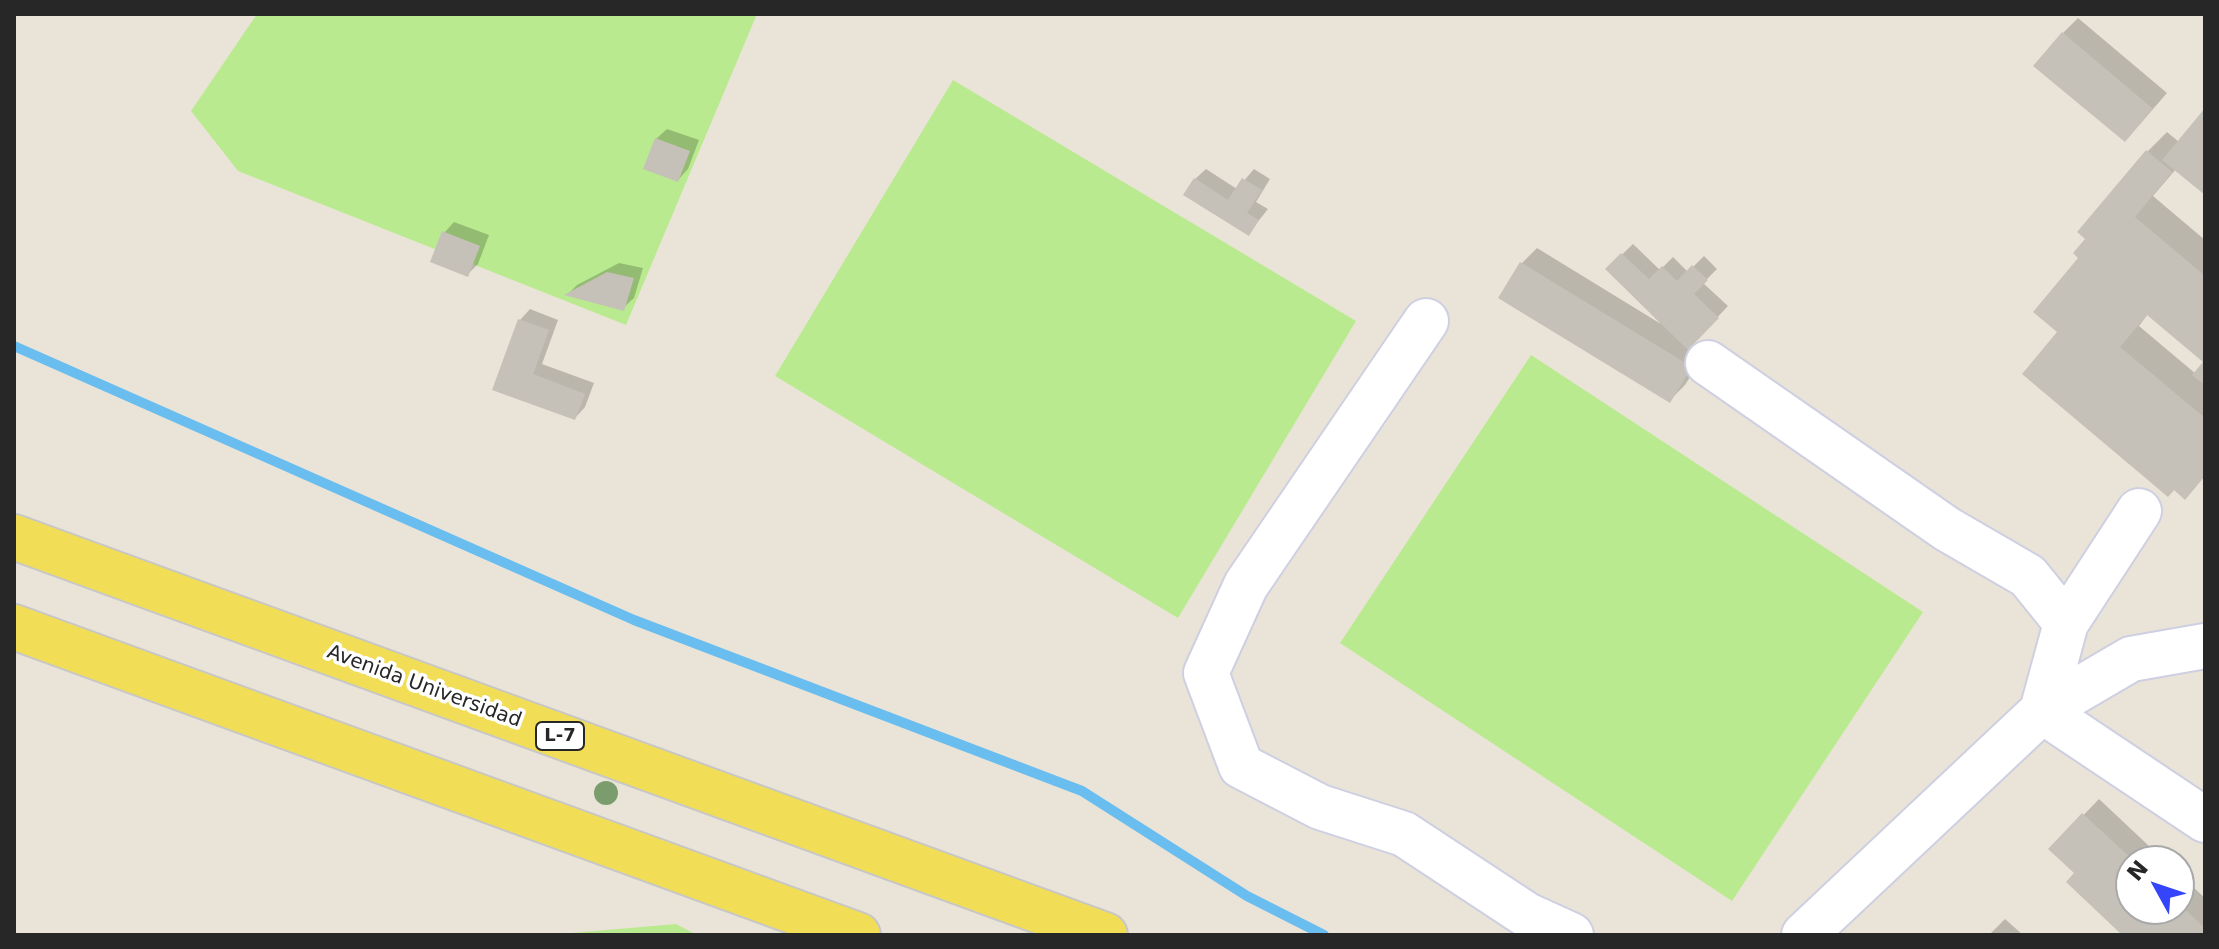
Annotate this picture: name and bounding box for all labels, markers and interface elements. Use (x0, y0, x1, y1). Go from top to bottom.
street label: Avenida Universidad (324, 641, 524, 733)
road number: L-7 (536, 722, 584, 750)
north arrow (2115, 845, 2195, 925)
text: N (2122, 855, 2153, 886)

